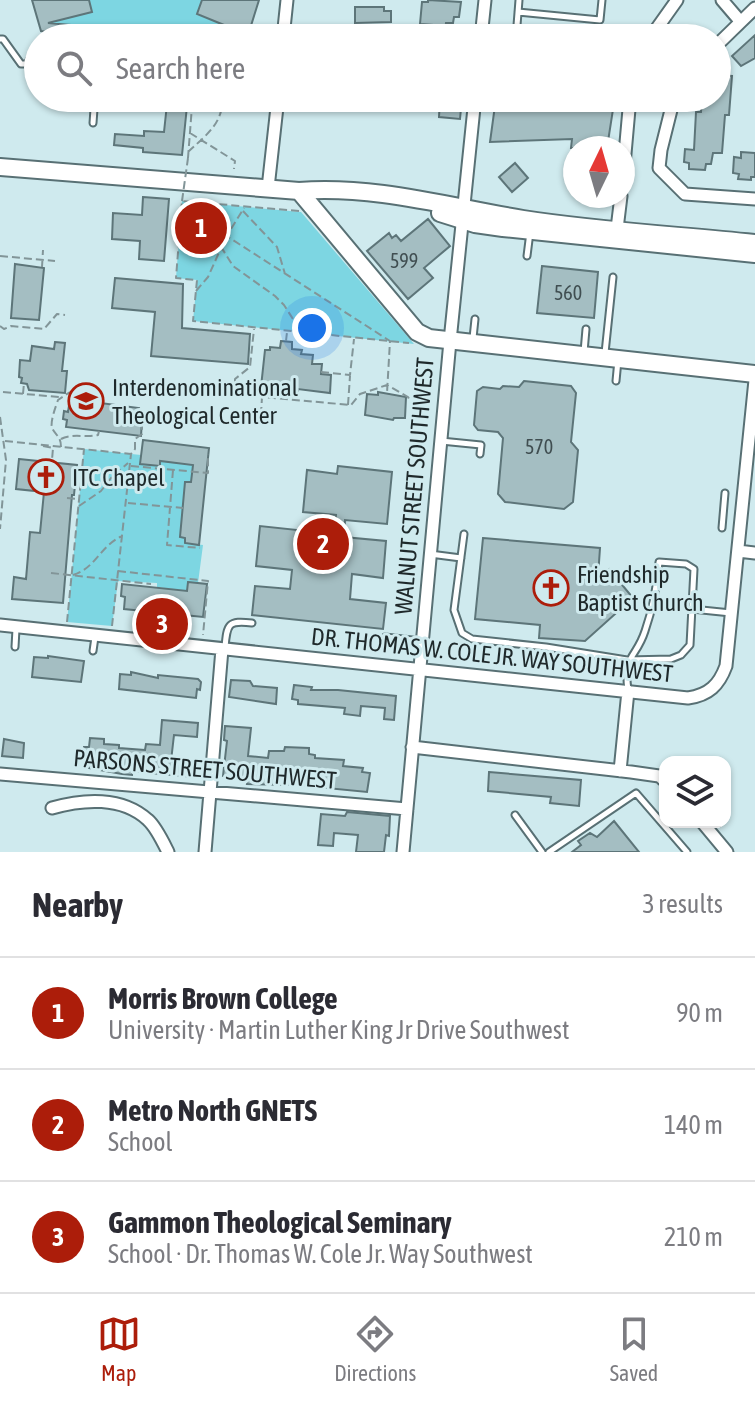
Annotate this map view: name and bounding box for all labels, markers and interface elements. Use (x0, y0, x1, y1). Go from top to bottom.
search box (24, 24, 731, 112)
icon: search (52, 46, 96, 90)
text: Search here (116, 51, 245, 85)
north arrow (563, 136, 635, 208)
pin: 1 (175, 198, 227, 258)
house number: 599 (390, 249, 418, 272)
house number: 560 (554, 281, 582, 304)
your location (292, 308, 332, 348)
street label: WALNUT STREET SOUTHWEST (389, 356, 439, 616)
place label: Interdenominational Theological Center (112, 374, 299, 429)
school or university icon: Interdenominational Theological Center (67, 382, 105, 420)
house number: 570 (525, 435, 553, 458)
church icon: ITC Chapel (27, 458, 65, 496)
place label: ITC Chapel (72, 464, 165, 491)
pin: 2 (297, 514, 349, 574)
place label: Friendship Baptist Church (577, 561, 704, 616)
church icon: Friendship Baptist Church (532, 569, 570, 607)
pin: 3 (136, 594, 188, 654)
street label: DR. THOMAS W. COLE JR. WAY SOUTHWEST (310, 623, 675, 687)
street label: PARSONS STREET SOUTHWEST (72, 744, 338, 794)
map controls (659, 756, 731, 828)
button: layers (659, 756, 731, 828)
text: Nearby (32, 885, 123, 924)
text: 3 results (642, 889, 723, 919)
text: Morris Brown College (108, 981, 338, 1015)
text: 1 (52, 998, 64, 1028)
text: 90 m (676, 998, 723, 1028)
text: University · Martin Luther King Jr Drive Southwest (108, 1015, 569, 1045)
text: Metro North GNETS (108, 1093, 317, 1127)
text: 2 (52, 1110, 64, 1140)
text: 140 m (664, 1110, 723, 1140)
text: School (108, 1127, 172, 1157)
text: Gammon Theological Seminary (108, 1205, 452, 1239)
text: 3 (52, 1222, 64, 1252)
text: 210 m (664, 1222, 723, 1252)
text: School · Dr. Thomas W. Cole Jr. Way Southwest (108, 1239, 533, 1269)
tab: Map (97, 1312, 141, 1386)
tab: Directions (334, 1312, 416, 1386)
tab: Saved (610, 1312, 658, 1386)

